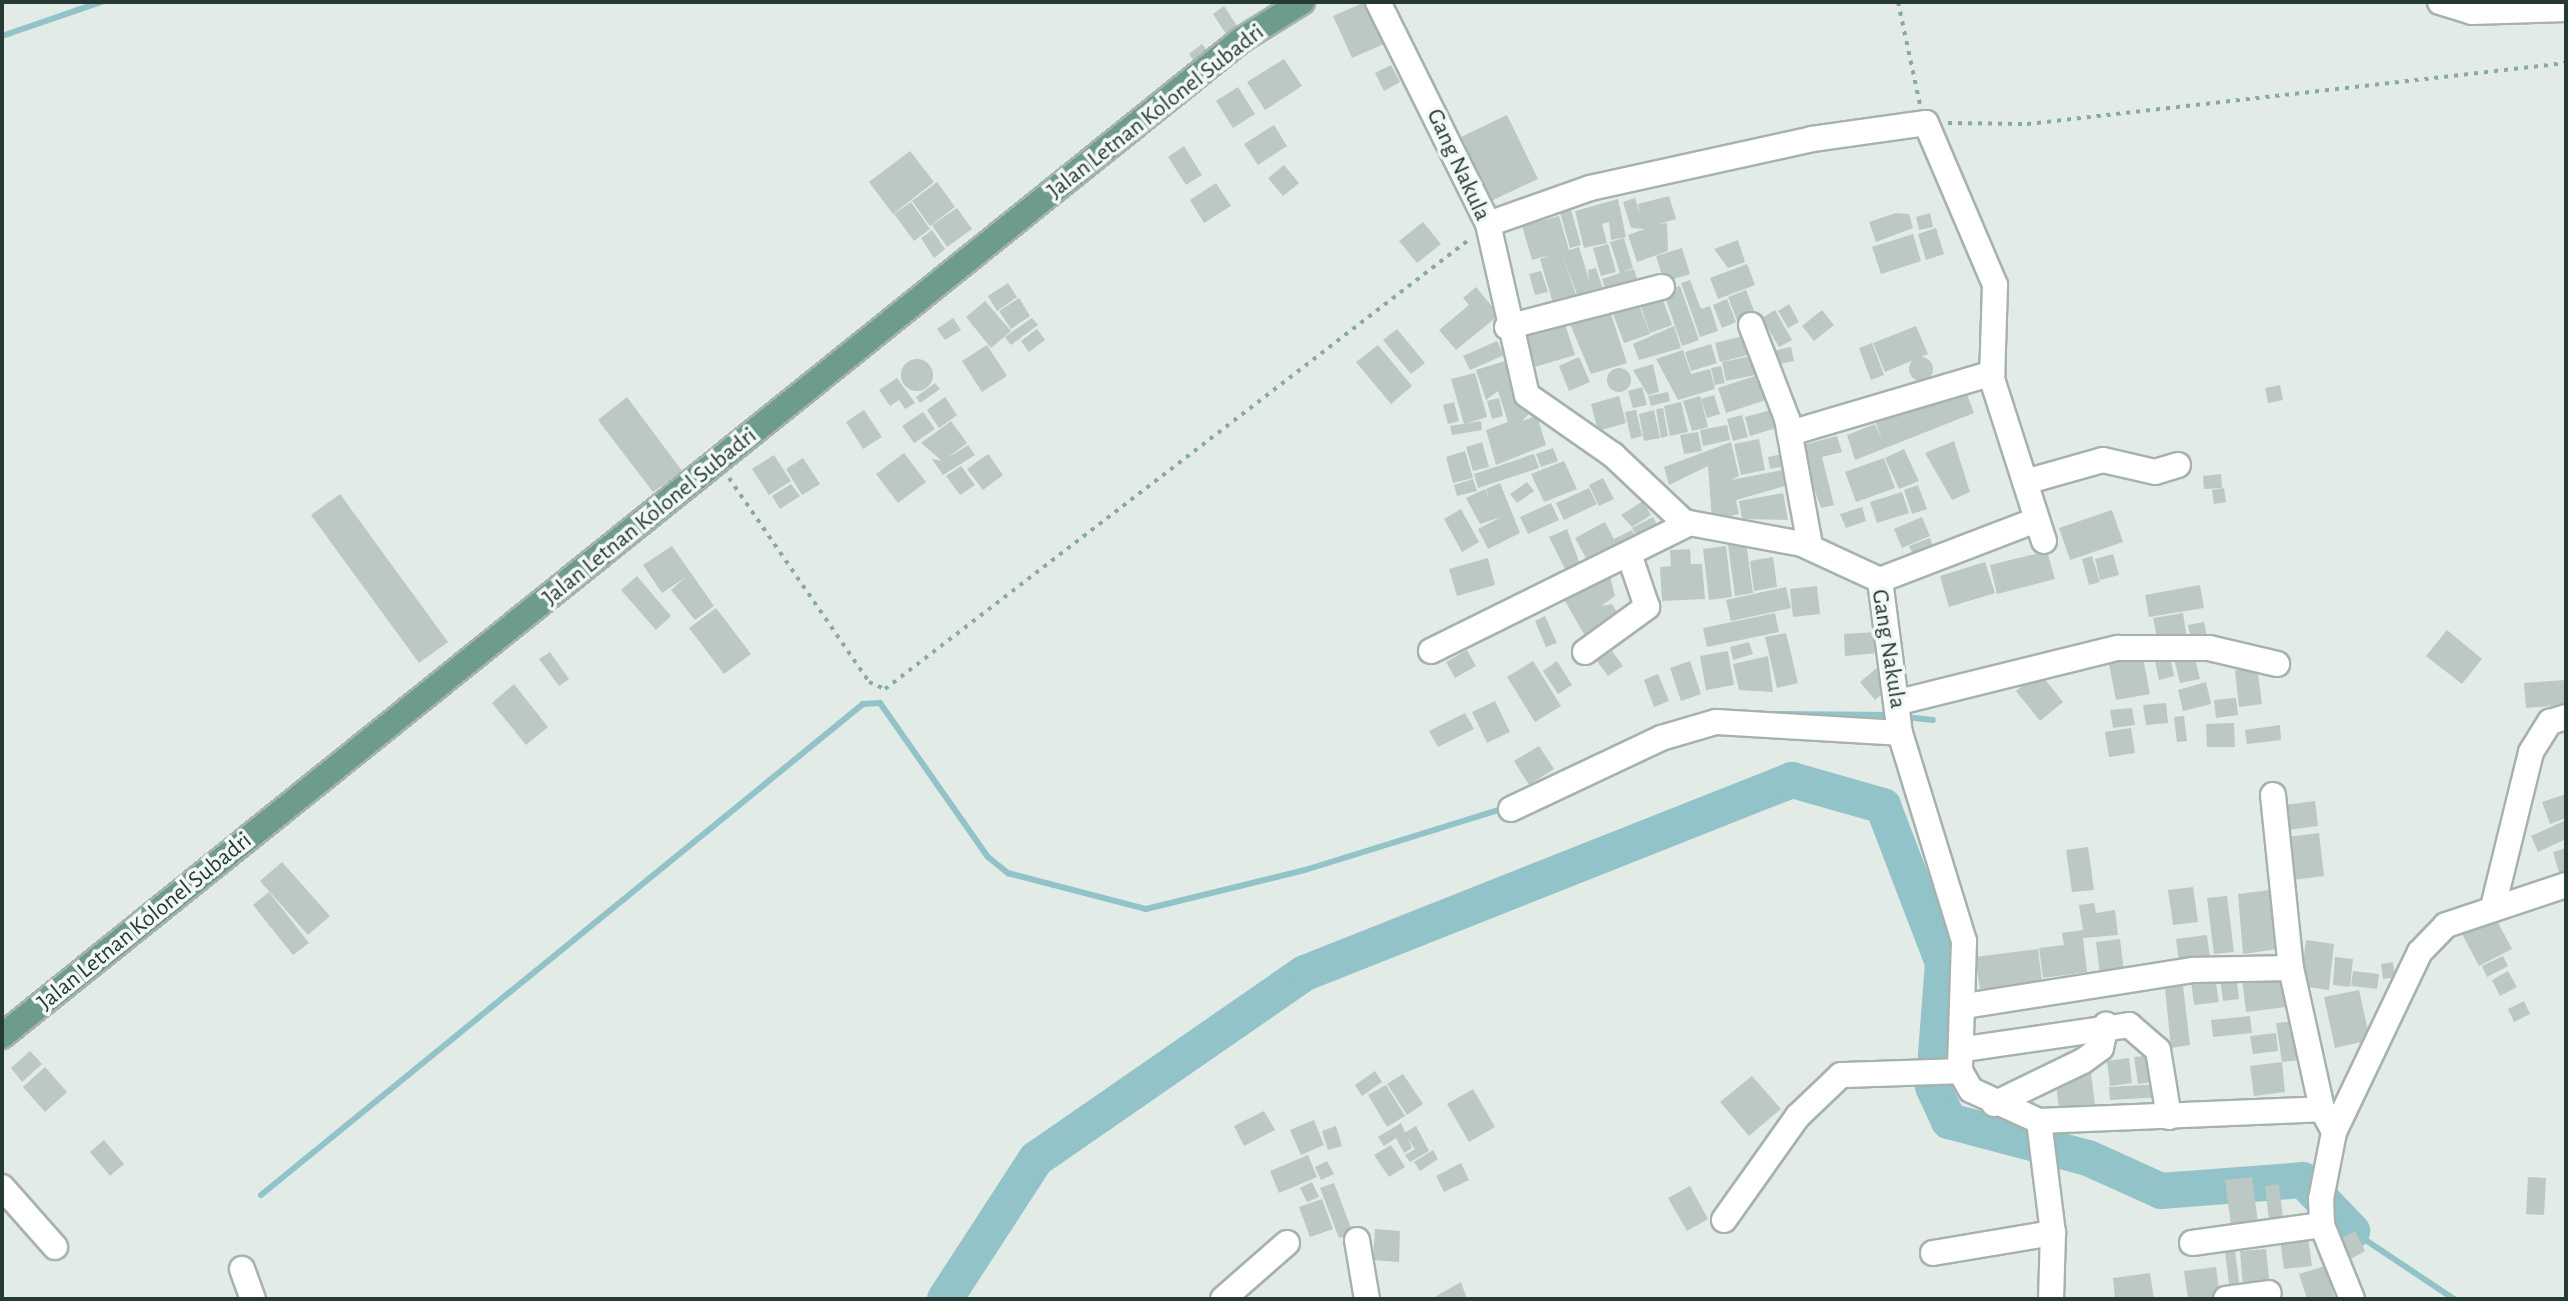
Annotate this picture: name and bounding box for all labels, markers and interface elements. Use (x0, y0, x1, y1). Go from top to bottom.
street label: Jalan Letnan Kolonel Subadri (1042, 18, 1270, 206)
street label: Gang Nakula (1420, 104, 1496, 226)
street label: Jalan Letnan Kolonel Subadri (537, 422, 763, 612)
street label: Gang Nakula (1864, 587, 1912, 711)
street label: Jalan Letnan Kolonel Subadri (32, 827, 258, 1017)

